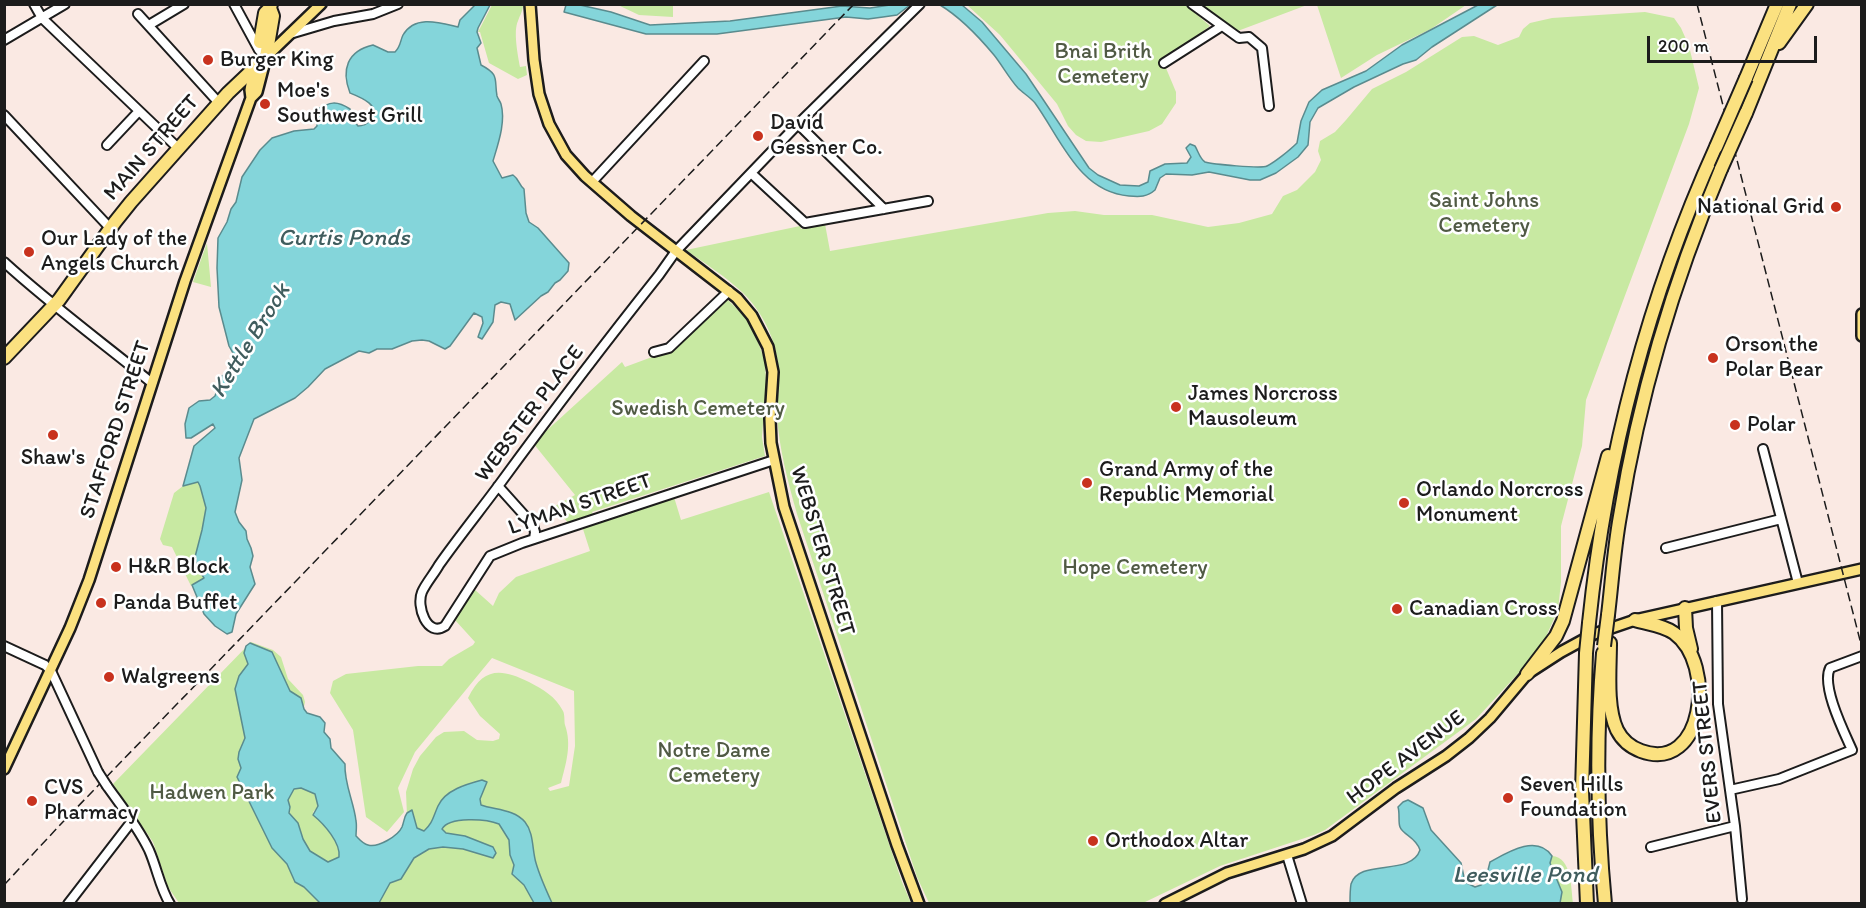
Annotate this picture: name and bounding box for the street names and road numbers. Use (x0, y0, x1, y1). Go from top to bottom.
street label: MAIN STREET (99, 90, 205, 206)
street label: STAFFORD STREET (75, 338, 157, 522)
street label: WEBSTER PLACE (470, 340, 590, 488)
street label: WEBSTER STREET (784, 463, 860, 639)
street label: LYMAN STREET (505, 468, 655, 542)
street label: EVERS STREET (1687, 679, 1729, 825)
street label: HOPE AVENUE (1342, 705, 1470, 811)

